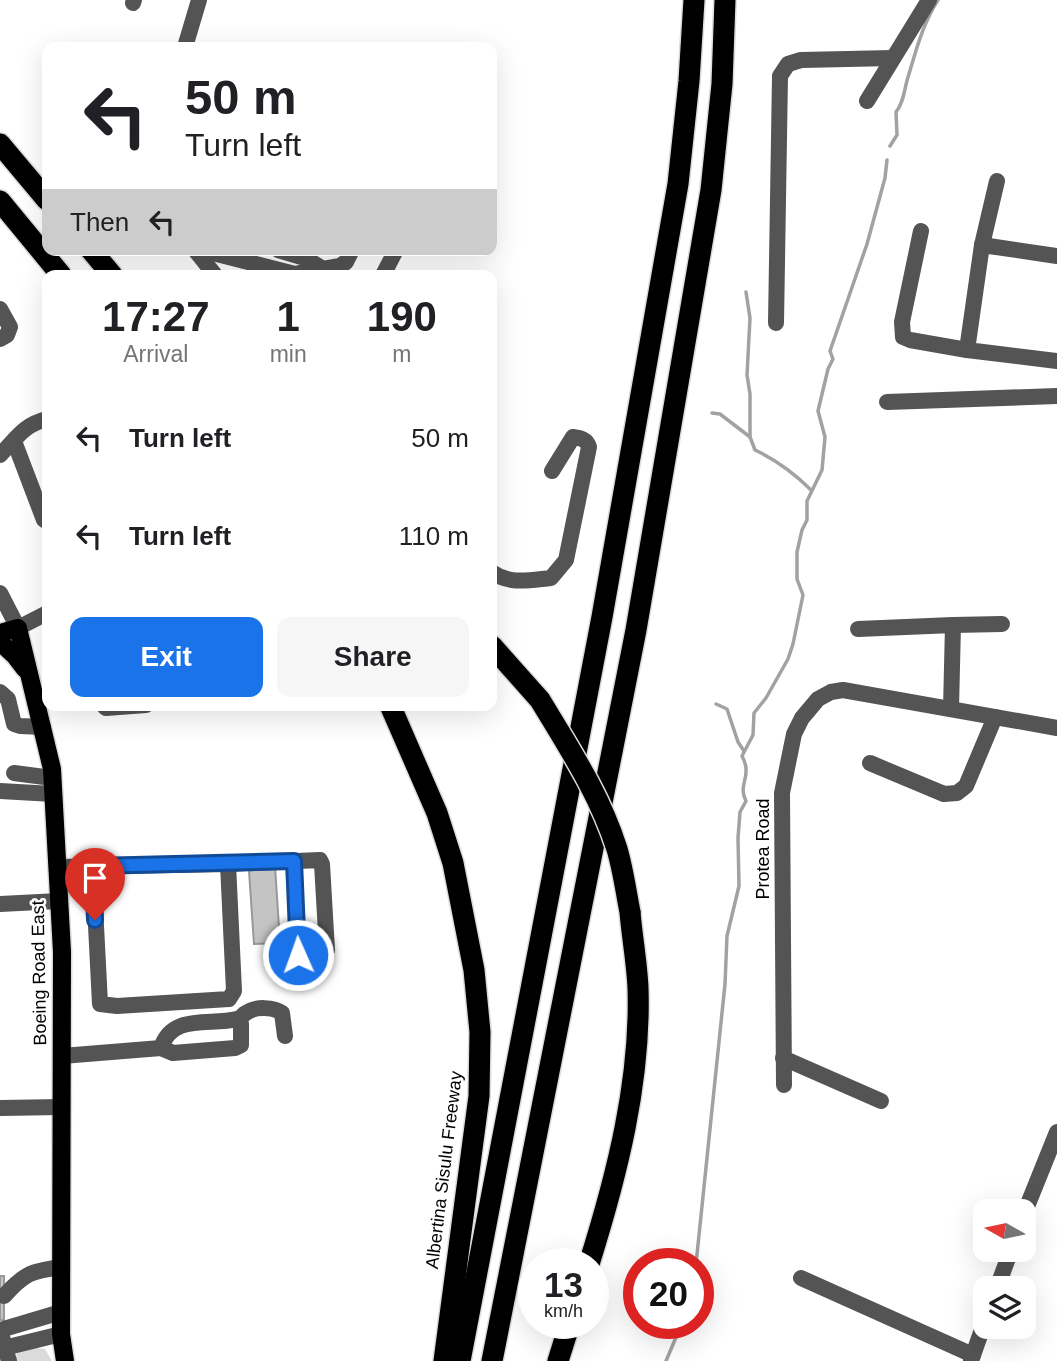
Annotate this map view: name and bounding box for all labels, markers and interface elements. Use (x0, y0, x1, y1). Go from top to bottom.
icon: left (70, 70, 161, 161)
text: 50 m (185, 70, 297, 124)
text: Turn left (185, 127, 301, 163)
icon: left (143, 203, 181, 241)
text: Then (70, 207, 129, 237)
text: 17:27 (102, 293, 210, 340)
text: 1 (276, 293, 300, 340)
text: 190 (367, 293, 437, 340)
text: Arrival (123, 341, 188, 367)
text: min (270, 341, 307, 367)
text: m (392, 341, 411, 367)
icon: left (70, 419, 108, 457)
text: Turn left (129, 423, 231, 453)
text: 50 m (411, 423, 469, 453)
icon: left (70, 517, 108, 555)
text: Turn left (129, 521, 231, 551)
text: 110 m (399, 521, 469, 551)
button: Exit (70, 617, 263, 697)
button: Share (277, 617, 469, 697)
street label: Protea Road (753, 798, 773, 900)
pin (65, 848, 125, 920)
icon: arrive (76, 859, 114, 897)
street label: Boeing Road East (28, 900, 50, 1046)
position arrow (261, 918, 335, 992)
street label: Albertina Sisulu Freeway (422, 1070, 466, 1270)
north arrow (973, 1199, 1036, 1262)
map controls (973, 1199, 1036, 1339)
speed limit sign: 20 (623, 1248, 714, 1339)
text: 13 (544, 1265, 583, 1304)
button: layers (973, 1276, 1036, 1339)
text: km/h (544, 1301, 583, 1321)

